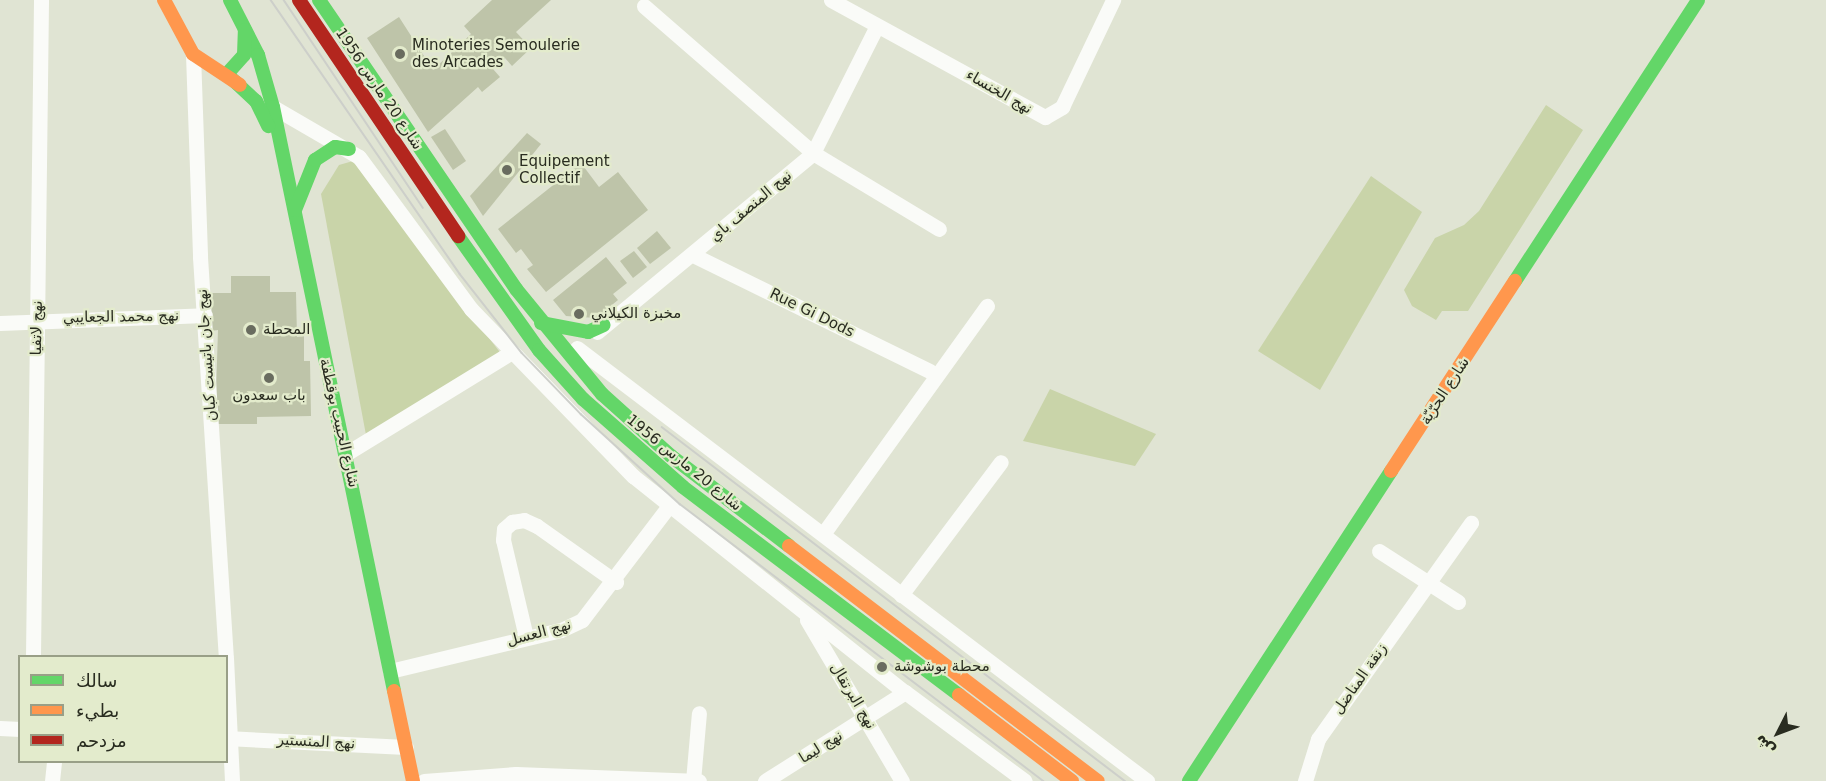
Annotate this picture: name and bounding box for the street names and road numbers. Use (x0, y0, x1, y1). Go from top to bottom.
street label: شارع 20 مارس 1956 (332, 25, 426, 153)
street label: نهج الخنساء (963, 66, 1035, 118)
street label: نهج المنصف باي (706, 167, 796, 245)
street label: Rue Gi Dods (767, 285, 857, 341)
street label: نهج جان باتيست كبان (193, 288, 221, 422)
street label: نهج لاتفيا (28, 300, 46, 356)
street label: نهج محمد الجعايبي (63, 307, 179, 327)
street label: شارع الحرّيّة (1416, 354, 1474, 428)
street label: شارع الحبيب بوقطفة (315, 357, 363, 489)
street label: شارع 20 مارس 1956 (623, 411, 745, 515)
street label: نهج العسل (505, 616, 573, 650)
street label: زنقة المناضل (1329, 640, 1391, 718)
street label: نهج البرتقال (826, 660, 880, 732)
street label: نهج ليما (796, 727, 846, 767)
street label: نهج المنستير (276, 731, 356, 753)

